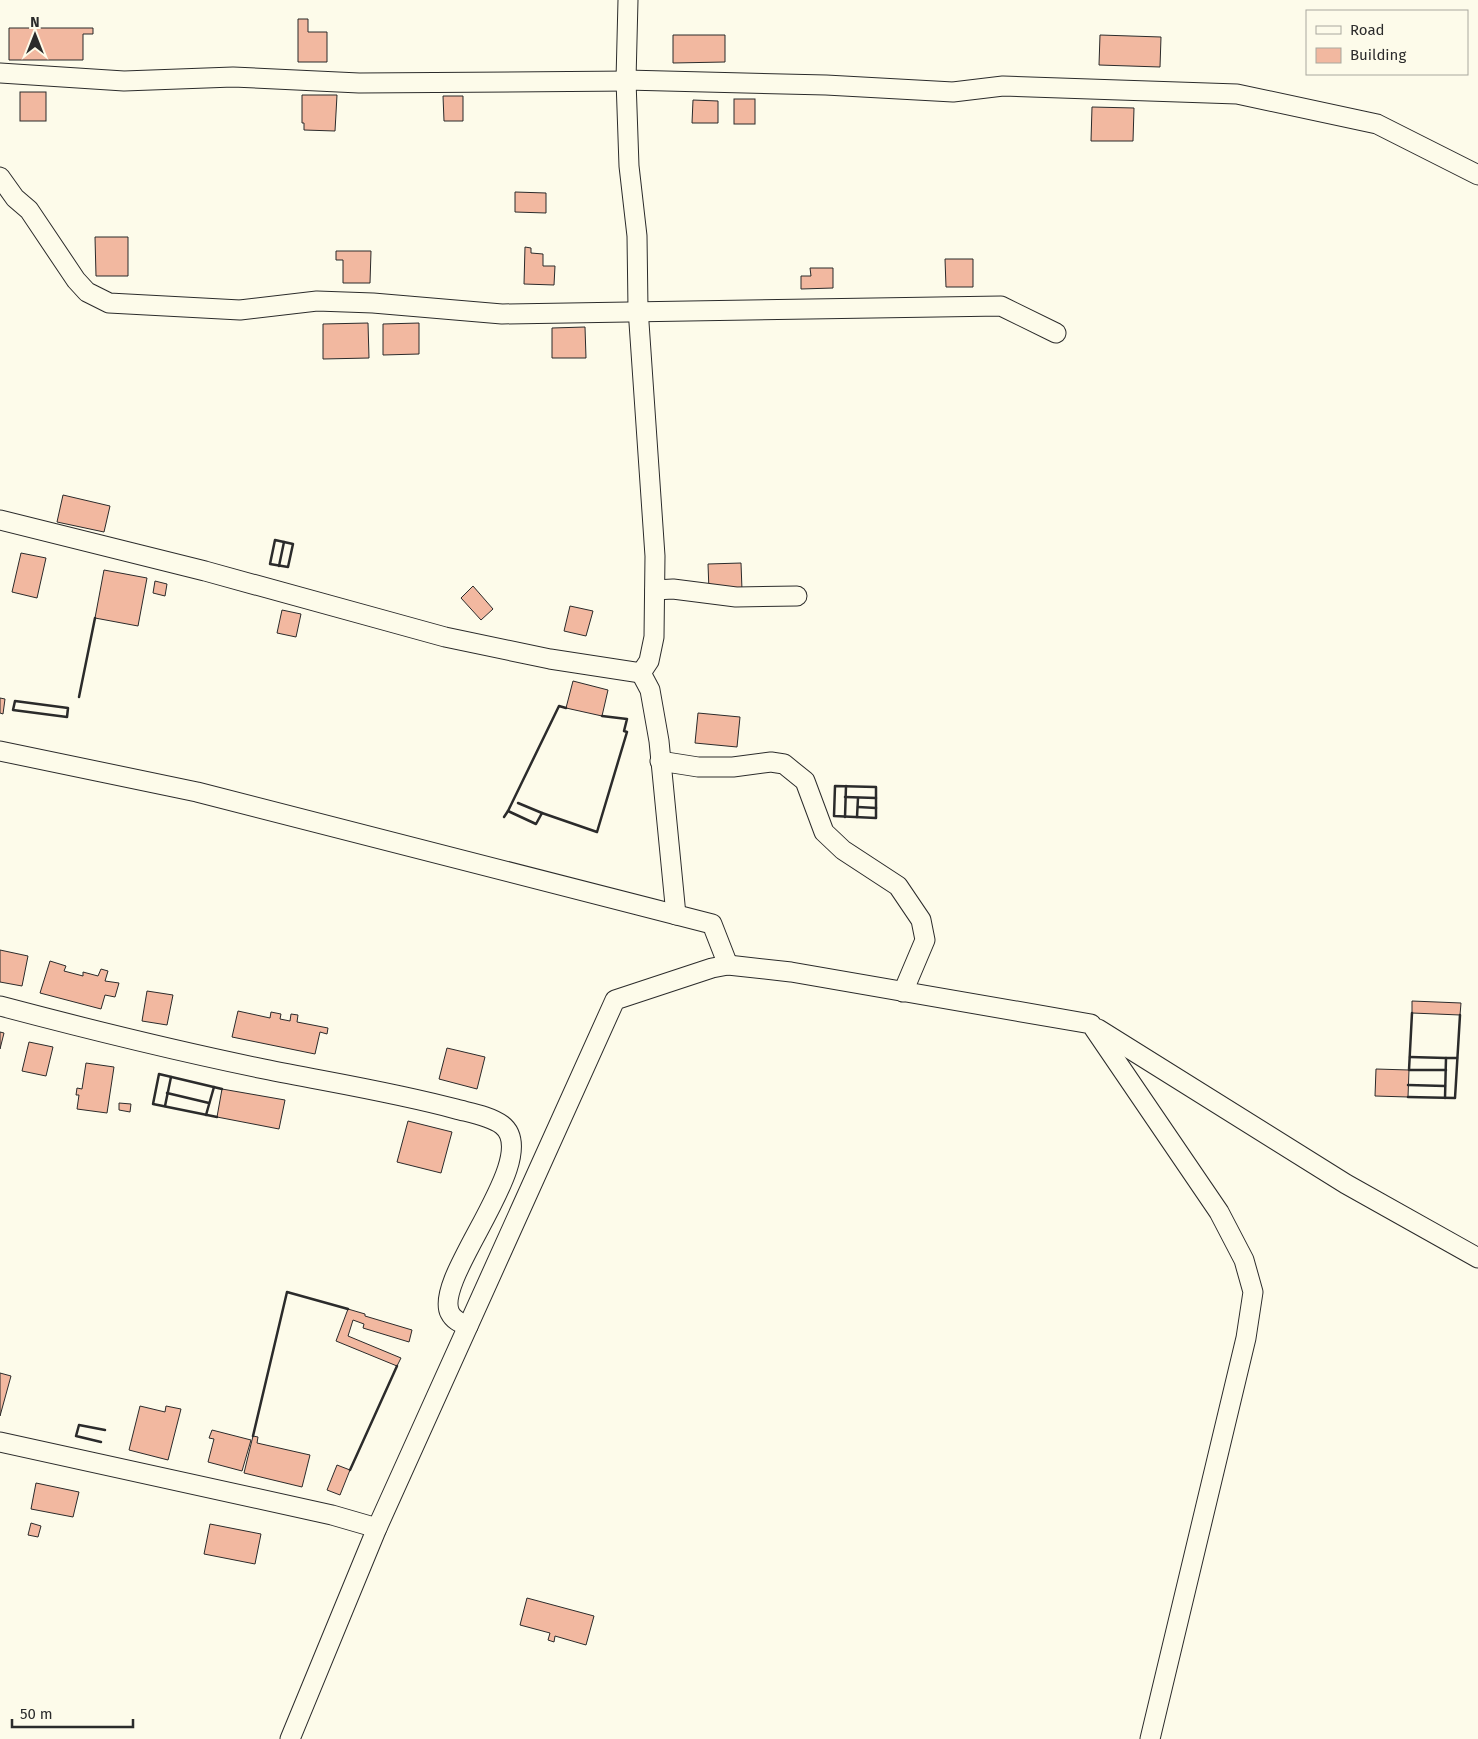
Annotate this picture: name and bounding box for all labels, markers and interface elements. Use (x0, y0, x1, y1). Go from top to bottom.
north arrow (10, 10, 60, 60)
legend (1306, 10, 1468, 75)
text: N (30, 14, 40, 31)
text: Road (1350, 21, 1385, 39)
text: Building (1350, 46, 1406, 64)
scale bar (12, 1696, 134, 1728)
text: 50 m (20, 1705, 53, 1723)

